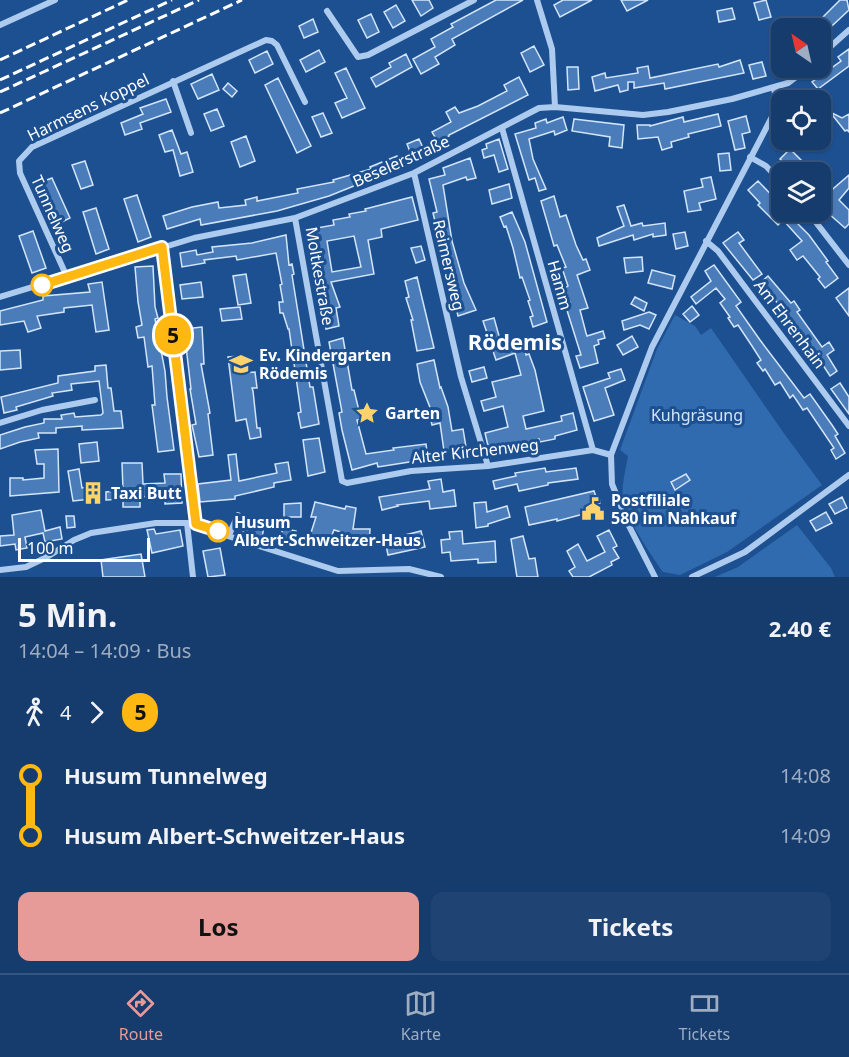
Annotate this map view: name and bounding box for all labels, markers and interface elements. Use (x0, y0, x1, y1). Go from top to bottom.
north arrow (771, 18, 831, 78)
map controls (771, 18, 831, 222)
street label: Harmsens Koppel (23, 68, 153, 146)
button: locate (771, 90, 831, 150)
street label: Beselerstraße (349, 130, 453, 192)
button: layers (771, 162, 831, 222)
street label: Tunnelweg (26, 172, 80, 256)
street label: Reimersweg (428, 217, 470, 313)
street label: Moltkestraße (301, 225, 339, 327)
street label: Hamm (542, 258, 578, 312)
unlabelled marker (31, 274, 53, 296)
street label: Am Ehrenhain (749, 275, 831, 373)
line badge: 5 (154, 316, 192, 354)
text: 5 (167, 321, 179, 349)
district label: Rödemis (468, 326, 562, 356)
place label: Ev. Kindergarten Rödemis (259, 344, 391, 384)
school or university icon: Ev. Kindergarten Rödemis (228, 351, 254, 377)
place icon: Garten (354, 400, 380, 426)
place label: Garten (385, 402, 440, 424)
park label: Kuhgräsung (651, 404, 743, 426)
street label: Alter Kirchenweg (410, 433, 540, 469)
building icon: Taxi Butt (80, 480, 106, 506)
place label: Taxi Butt (111, 482, 182, 504)
place label: Postfiliale 580 im Nahkauf (611, 489, 737, 529)
public building icon: Postfiliale 580 im Nahkauf (580, 496, 606, 522)
place label: Husum Albert-Schweitzer-Haus (234, 511, 421, 551)
marker: Husum Albert-Schweitzer-Haus (207, 520, 229, 542)
scale bar (18, 535, 150, 562)
text: 100 m (27, 537, 74, 559)
text: 5 Min. (18, 592, 117, 637)
text: 2.40 € (769, 613, 831, 643)
text: 14:04 – 14:09 · Bus (18, 637, 191, 664)
icon: walk (18, 696, 51, 729)
icon: forward (80, 696, 113, 729)
text: 5 (134, 698, 146, 726)
text: 4 (60, 699, 71, 726)
text: Husum Tunnelweg (64, 760, 268, 790)
text: 14:08 (780, 762, 831, 789)
text: Husum Albert-Schweitzer-Haus (64, 820, 405, 850)
text: 14:09 (780, 822, 831, 849)
button: Los (18, 892, 419, 961)
button: Tickets (431, 892, 831, 961)
tab: Route (119, 987, 163, 1045)
tab: Karte (401, 987, 441, 1045)
tab: Tickets (678, 987, 730, 1045)

